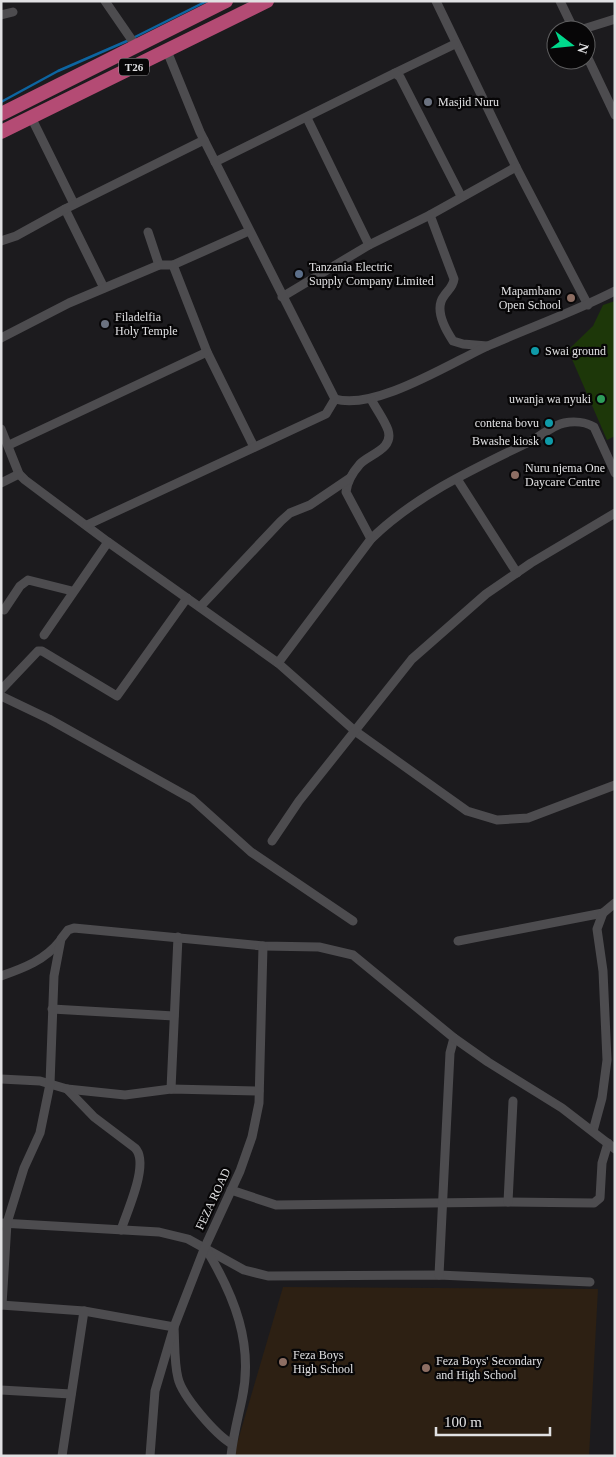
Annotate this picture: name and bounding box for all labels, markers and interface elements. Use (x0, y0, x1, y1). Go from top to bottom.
north arrow (546, 20, 596, 70)
text: N (574, 42, 592, 55)
road number: T26 (119, 58, 149, 76)
place label: Masjid Nuru (438, 95, 499, 109)
marker: Masjid Nuru (422, 96, 434, 108)
place label: Tanzania Electric Supply Company Limited (309, 260, 434, 288)
marker: Tanzania Electric Supply Company Limited (293, 268, 305, 280)
place label: Mapambano Open School (499, 284, 562, 312)
marker: Mapambano Open School (565, 292, 577, 304)
place label: Filadelfia Holy Temple (115, 310, 178, 338)
marker: Filadelfia Holy Temple (99, 318, 111, 330)
place label: Swai ground (545, 344, 606, 358)
marker: Swai ground (529, 345, 541, 357)
place label: uwanja wa nyuki (509, 392, 592, 406)
marker: uwanja wa nyuki (595, 393, 607, 405)
place label: contena bovu (475, 416, 539, 430)
marker: contena bovu (543, 417, 555, 429)
place label: Bwashe kiosk (472, 434, 539, 448)
marker: Bwashe kiosk (543, 435, 555, 447)
place label: Nuru njema One Daycare Centre (525, 461, 605, 489)
marker: Nuru njema One Daycare Centre (509, 469, 521, 481)
street label: FEZA ROAD (193, 1166, 234, 1232)
place label: Feza Boys High School (293, 1348, 354, 1376)
place label: Feza Boys' Secondary and High School (436, 1354, 542, 1382)
marker: Feza Boys High School (277, 1356, 289, 1368)
marker: Feza Boys' Secondary and High School (420, 1362, 432, 1374)
scale bar (436, 1404, 550, 1436)
text: 100 m (444, 1414, 482, 1430)

